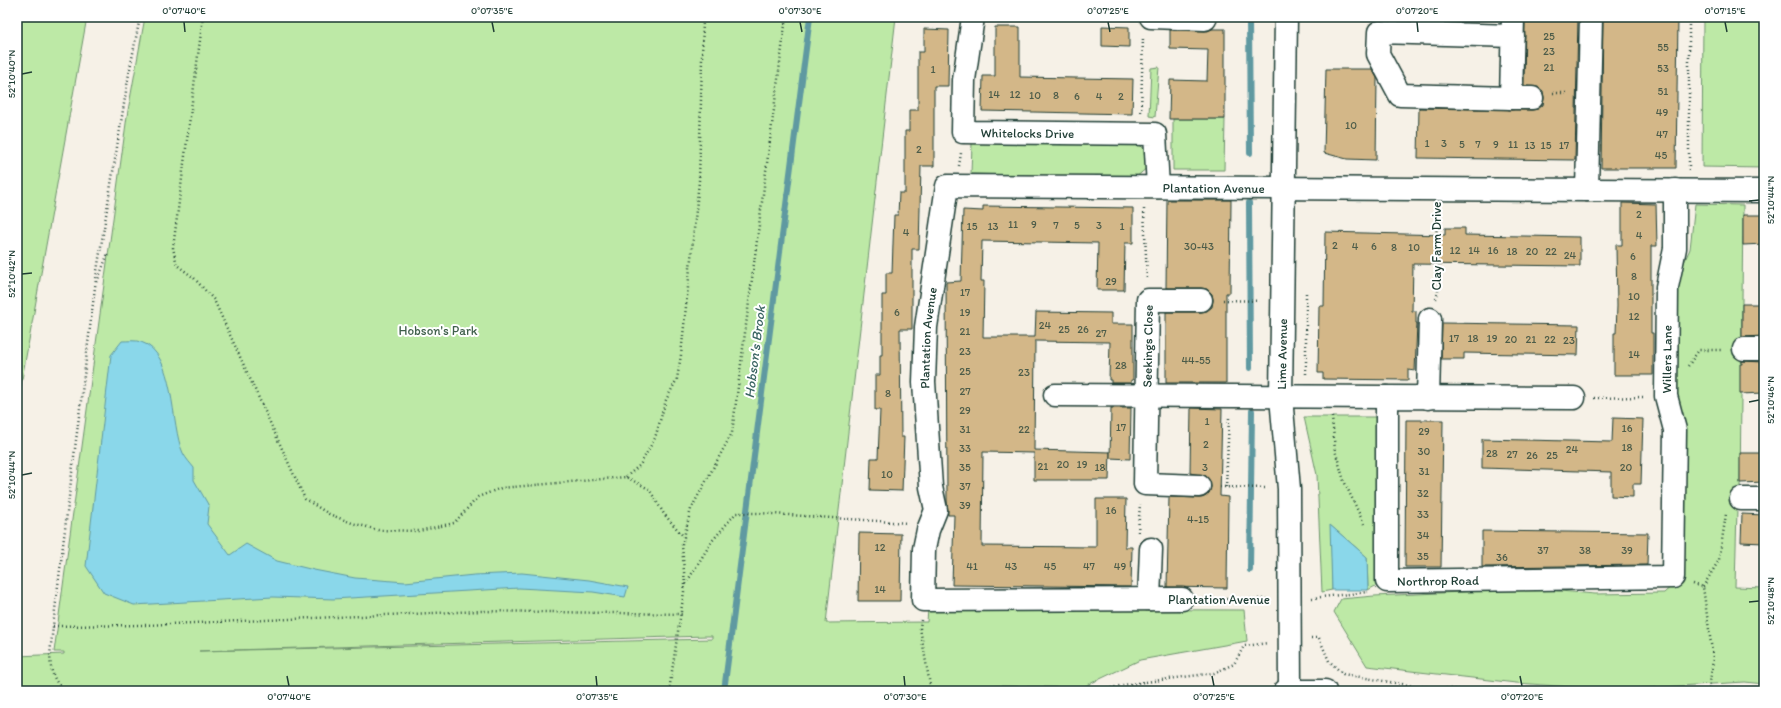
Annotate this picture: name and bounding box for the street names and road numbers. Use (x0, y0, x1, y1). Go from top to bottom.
street label: Whitelocks Drive (980, 125, 1074, 141)
street label: Plantation Avenue (1163, 180, 1265, 195)
street label: Clay Farm Drive (1429, 202, 1444, 291)
street label: Plantation Avenue (916, 286, 939, 389)
street label: Seekings Close (1139, 305, 1155, 388)
street label: Lime Avenue (1274, 318, 1290, 390)
street label: Willers Lane (1659, 325, 1674, 393)
street label: Northrop Road (1397, 572, 1479, 588)
street label: Plantation Avenue (1168, 592, 1270, 607)

